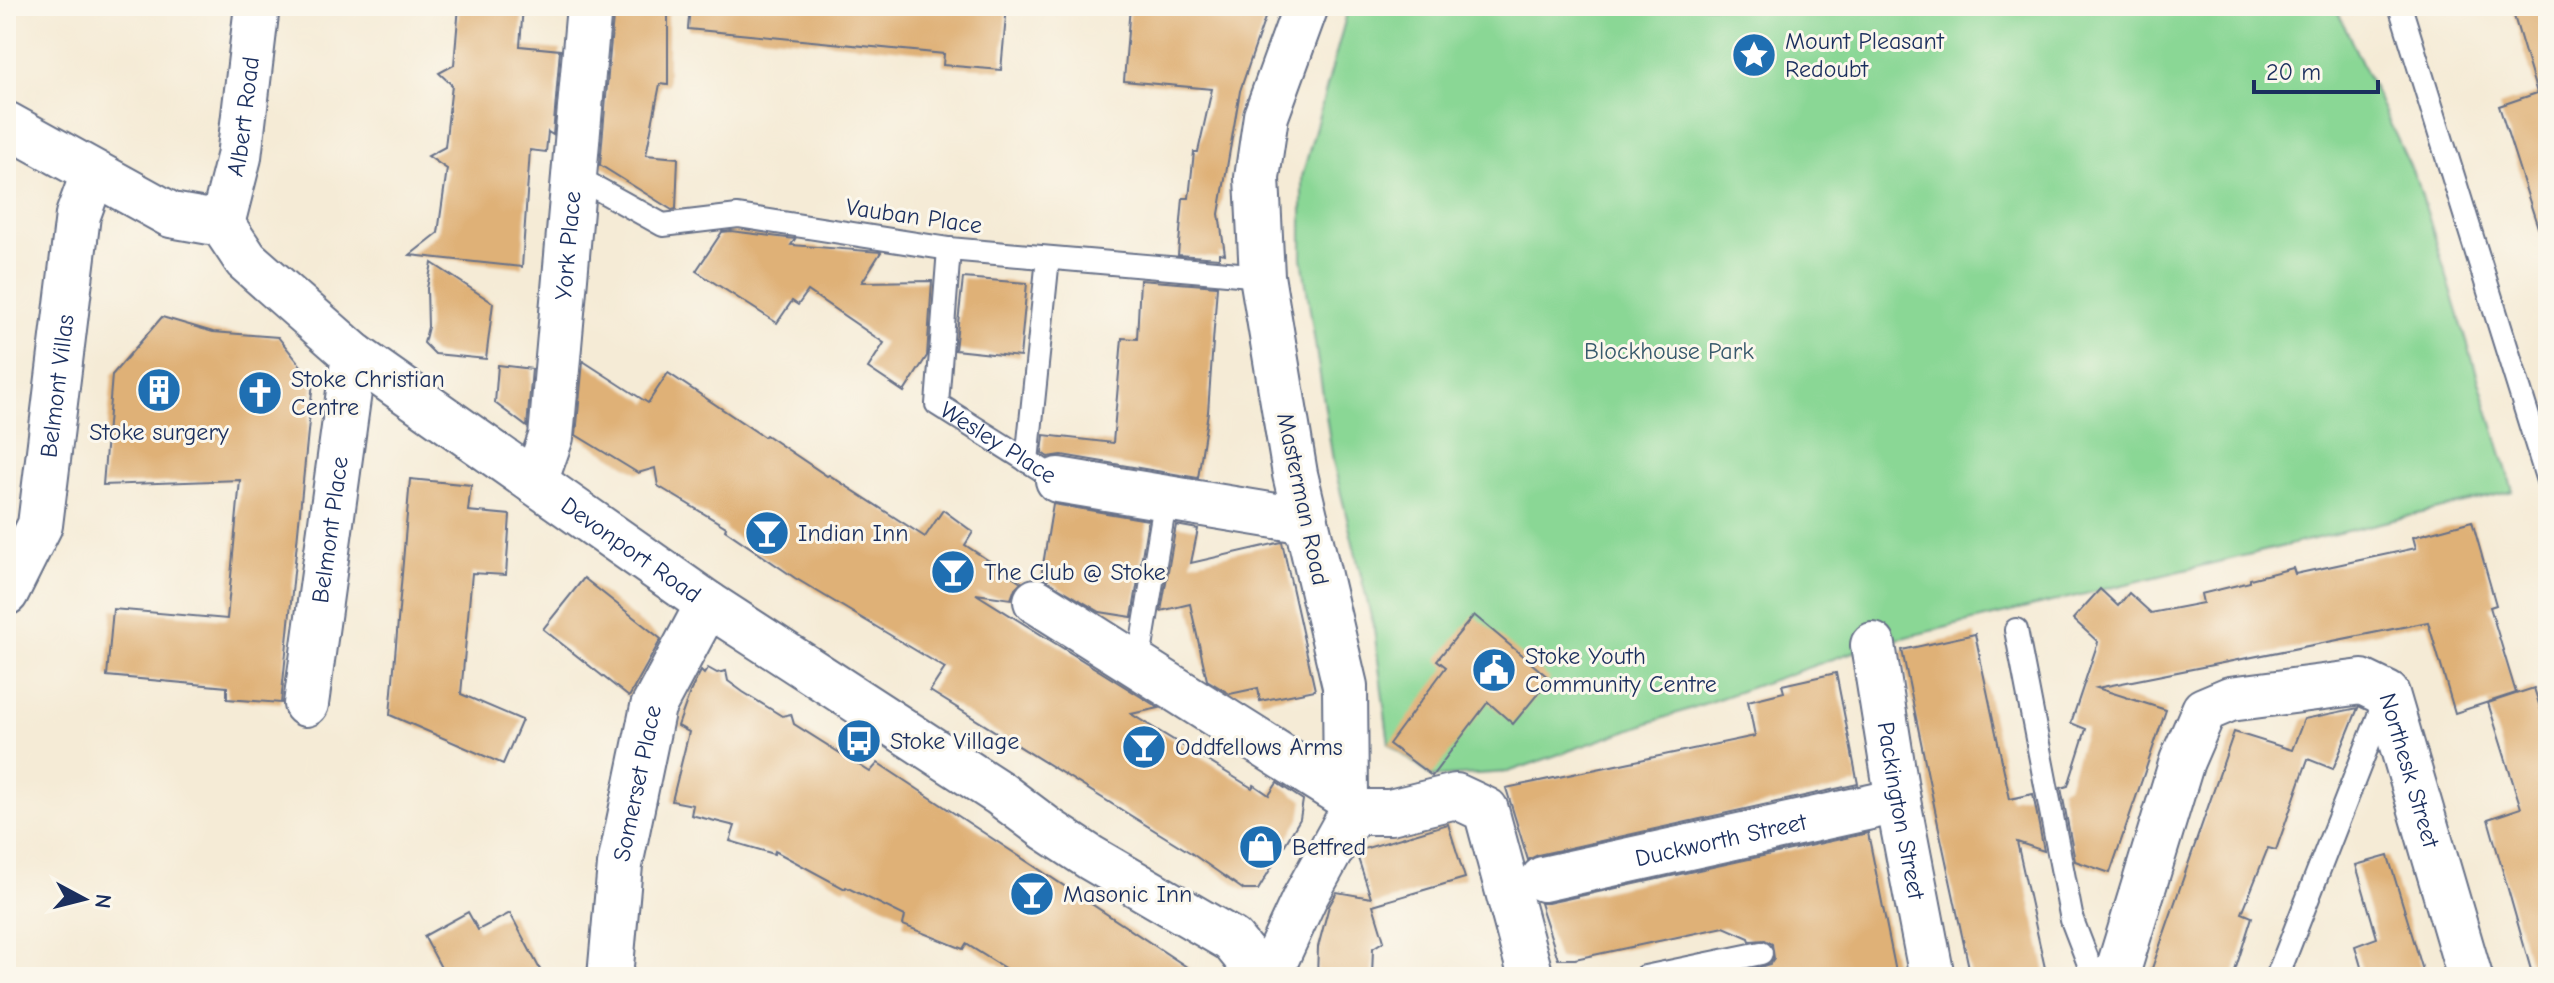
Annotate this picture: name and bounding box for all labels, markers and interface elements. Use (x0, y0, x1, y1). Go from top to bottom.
place label: Mount Pleasant Redoubt (1785, 27, 1945, 83)
place icon: Mount Pleasant Redoubt (1730, 31, 1778, 79)
scale bar (2254, 44, 2378, 94)
street label: Albert Road (221, 55, 265, 179)
text: 20 m (2266, 58, 2321, 86)
street label: York Place (549, 190, 587, 301)
street label: Vauban Place (844, 193, 984, 239)
street label: Belmont Villas (34, 313, 80, 459)
park label: Blockhouse Park (1584, 337, 1754, 365)
place label: Stoke Christian Centre (291, 365, 445, 421)
building icon: Stoke surgery (135, 366, 183, 414)
church icon: Stoke Christian Centre (236, 369, 284, 417)
street label: Wesley Place (935, 396, 1062, 490)
street label: Masterman Road (1271, 410, 1335, 588)
place label: Stoke surgery (89, 418, 229, 446)
street label: Belmont Place (306, 455, 354, 605)
street label: Devonport Road (556, 491, 706, 609)
bar icon: Indian Inn (743, 509, 791, 557)
place label: Indian Inn (798, 519, 908, 547)
bar icon: The Club @ Stoke (929, 548, 977, 596)
place label: The Club @ Stoke (984, 558, 1166, 586)
place label: Stoke Youth Community Centre (1525, 642, 1717, 698)
public building icon: Stoke Youth Community Centre (1470, 646, 1518, 694)
street label: Northesk Street (2373, 690, 2446, 852)
street label: Somerset Place (607, 703, 667, 864)
bus stop icon: Stoke Village (835, 717, 883, 765)
street label: Packington Street (1872, 720, 1931, 903)
bar icon: Oddfellows Arms (1120, 723, 1168, 771)
place label: Stoke Village (890, 727, 1019, 755)
place label: Oddfellows Arms (1175, 733, 1343, 761)
street label: Duckworth Street (1632, 807, 1810, 872)
shop icon: Betfred (1237, 823, 1285, 871)
place label: Betfred (1292, 833, 1366, 861)
north arrow (44, 859, 124, 939)
bar icon: Masonic Inn (1008, 870, 1056, 918)
place label: Masonic Inn (1063, 880, 1192, 908)
text: N (89, 893, 117, 910)

